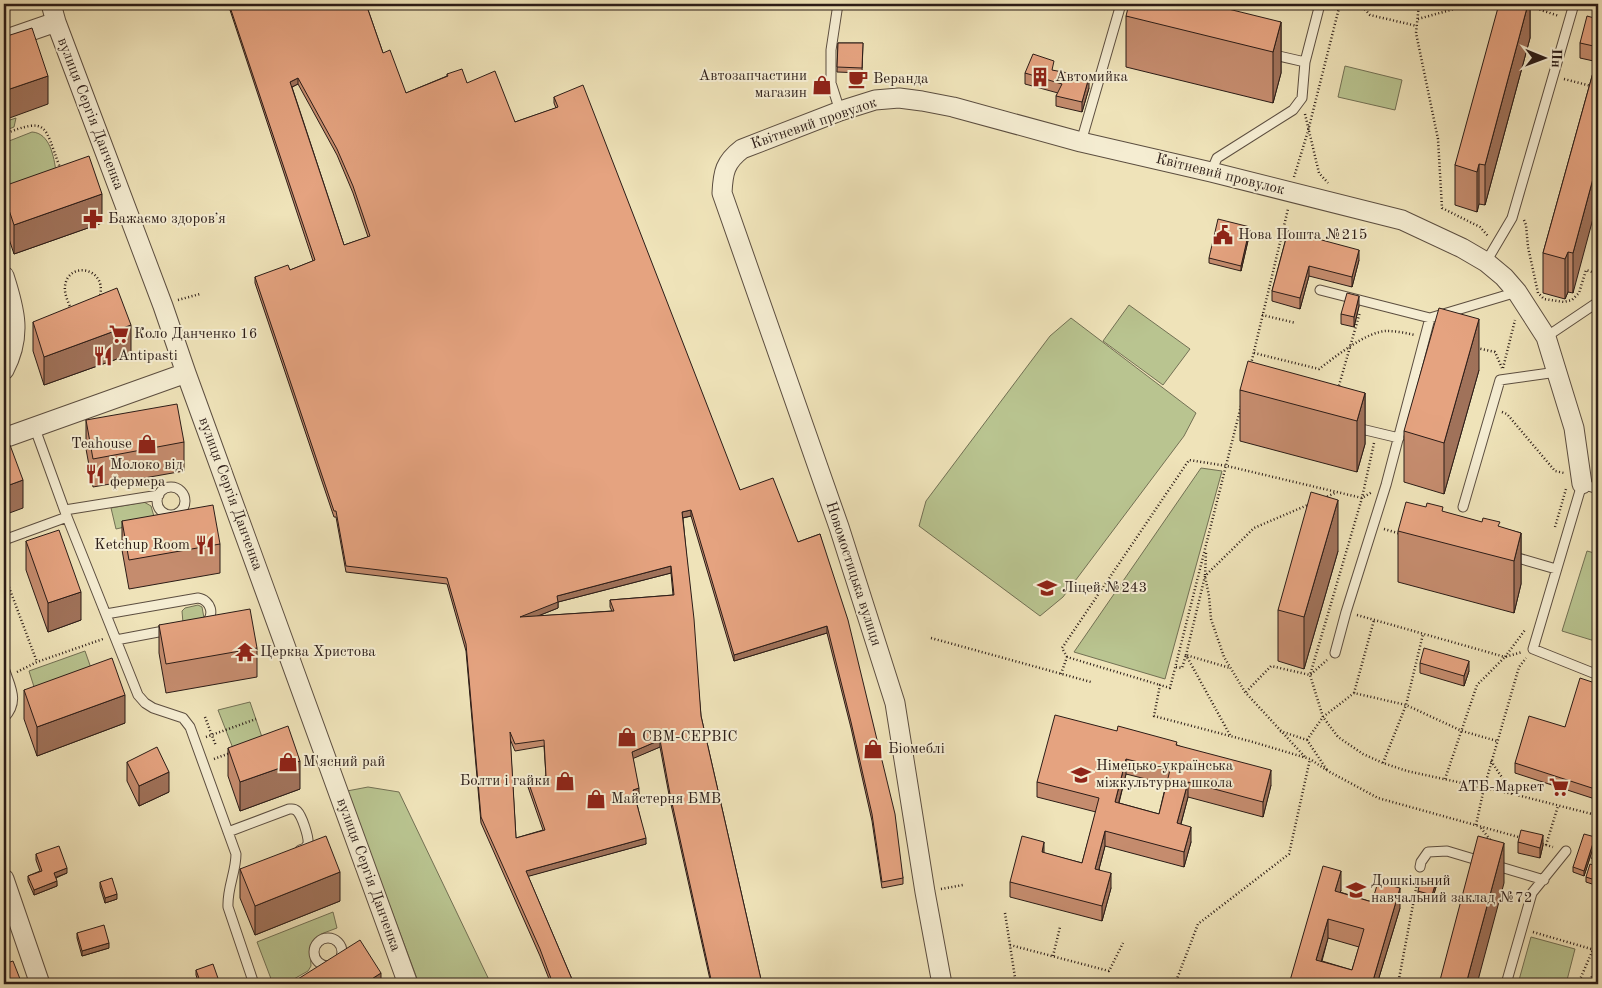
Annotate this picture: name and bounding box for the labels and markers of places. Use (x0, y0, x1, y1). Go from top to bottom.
building icon: Автомийка (1029, 66, 1051, 88)
cafe icon: Веранда (847, 68, 869, 90)
place label: Автозапчастини магазин (699, 69, 807, 101)
place label: Автомийка (1055, 70, 1128, 85)
place label: Веранда (873, 72, 929, 87)
shop icon: Автозапчастини магазин (811, 74, 833, 96)
pharmacy icon: Бажаємо здоровʼя (82, 208, 104, 230)
place label: Бажаємо здоровʼя (108, 212, 226, 227)
public building icon: Нова Пошта №215 (1212, 224, 1234, 246)
place label: Нова Пошта №215 (1238, 228, 1368, 243)
supermarket icon: Коло Данченко 16 (108, 323, 130, 345)
place label: Коло Данченко 16 (134, 327, 257, 342)
restaurant icon: Antipasti (92, 345, 114, 367)
place label: Antipasti (118, 349, 178, 364)
shop icon: Teahouse (136, 433, 158, 455)
place label: Teahouse (71, 437, 132, 452)
place label: Молоко від фермера (110, 458, 183, 490)
restaurant icon: Молоко від фермера (84, 463, 106, 485)
restaurant icon: Ketchup Room (194, 534, 216, 556)
place label: Ketchup Room (94, 538, 190, 553)
school or university icon: Ліцей №243 (1036, 577, 1058, 599)
place label: Ліцей №243 (1062, 581, 1147, 596)
temple icon: Церква Христова (234, 641, 256, 663)
place label: Церква Христова (260, 645, 376, 660)
shop icon: СВМ-СЕРВІС (616, 726, 638, 748)
place label: СВМ-СЕРВІС (642, 730, 737, 745)
shop icon: Біомеблі (862, 738, 884, 760)
place label: Біомеблі (888, 742, 945, 757)
shop icon: М'ясний рай (277, 751, 299, 773)
place label: М'ясний рай (303, 755, 385, 770)
place label: Німецько-українська міжкультурна школа (1096, 759, 1234, 791)
school or university icon: Німецько-українська міжкультурна школа (1070, 764, 1092, 786)
shop icon: Болти і гайки (554, 770, 576, 792)
place label: Болти і гайки (460, 774, 550, 789)
supermarket icon: АТБ-Маркет (1548, 776, 1570, 798)
place label: АТБ-Маркет (1458, 780, 1544, 795)
shop icon: Майстерня БМВ (585, 788, 607, 810)
place label: Майстерня БМВ (611, 792, 721, 807)
place label: Дошкільний навчальний заклад №72 (1371, 874, 1532, 906)
school or university icon: Дошкільний навчальний заклад №72 (1345, 879, 1367, 901)

